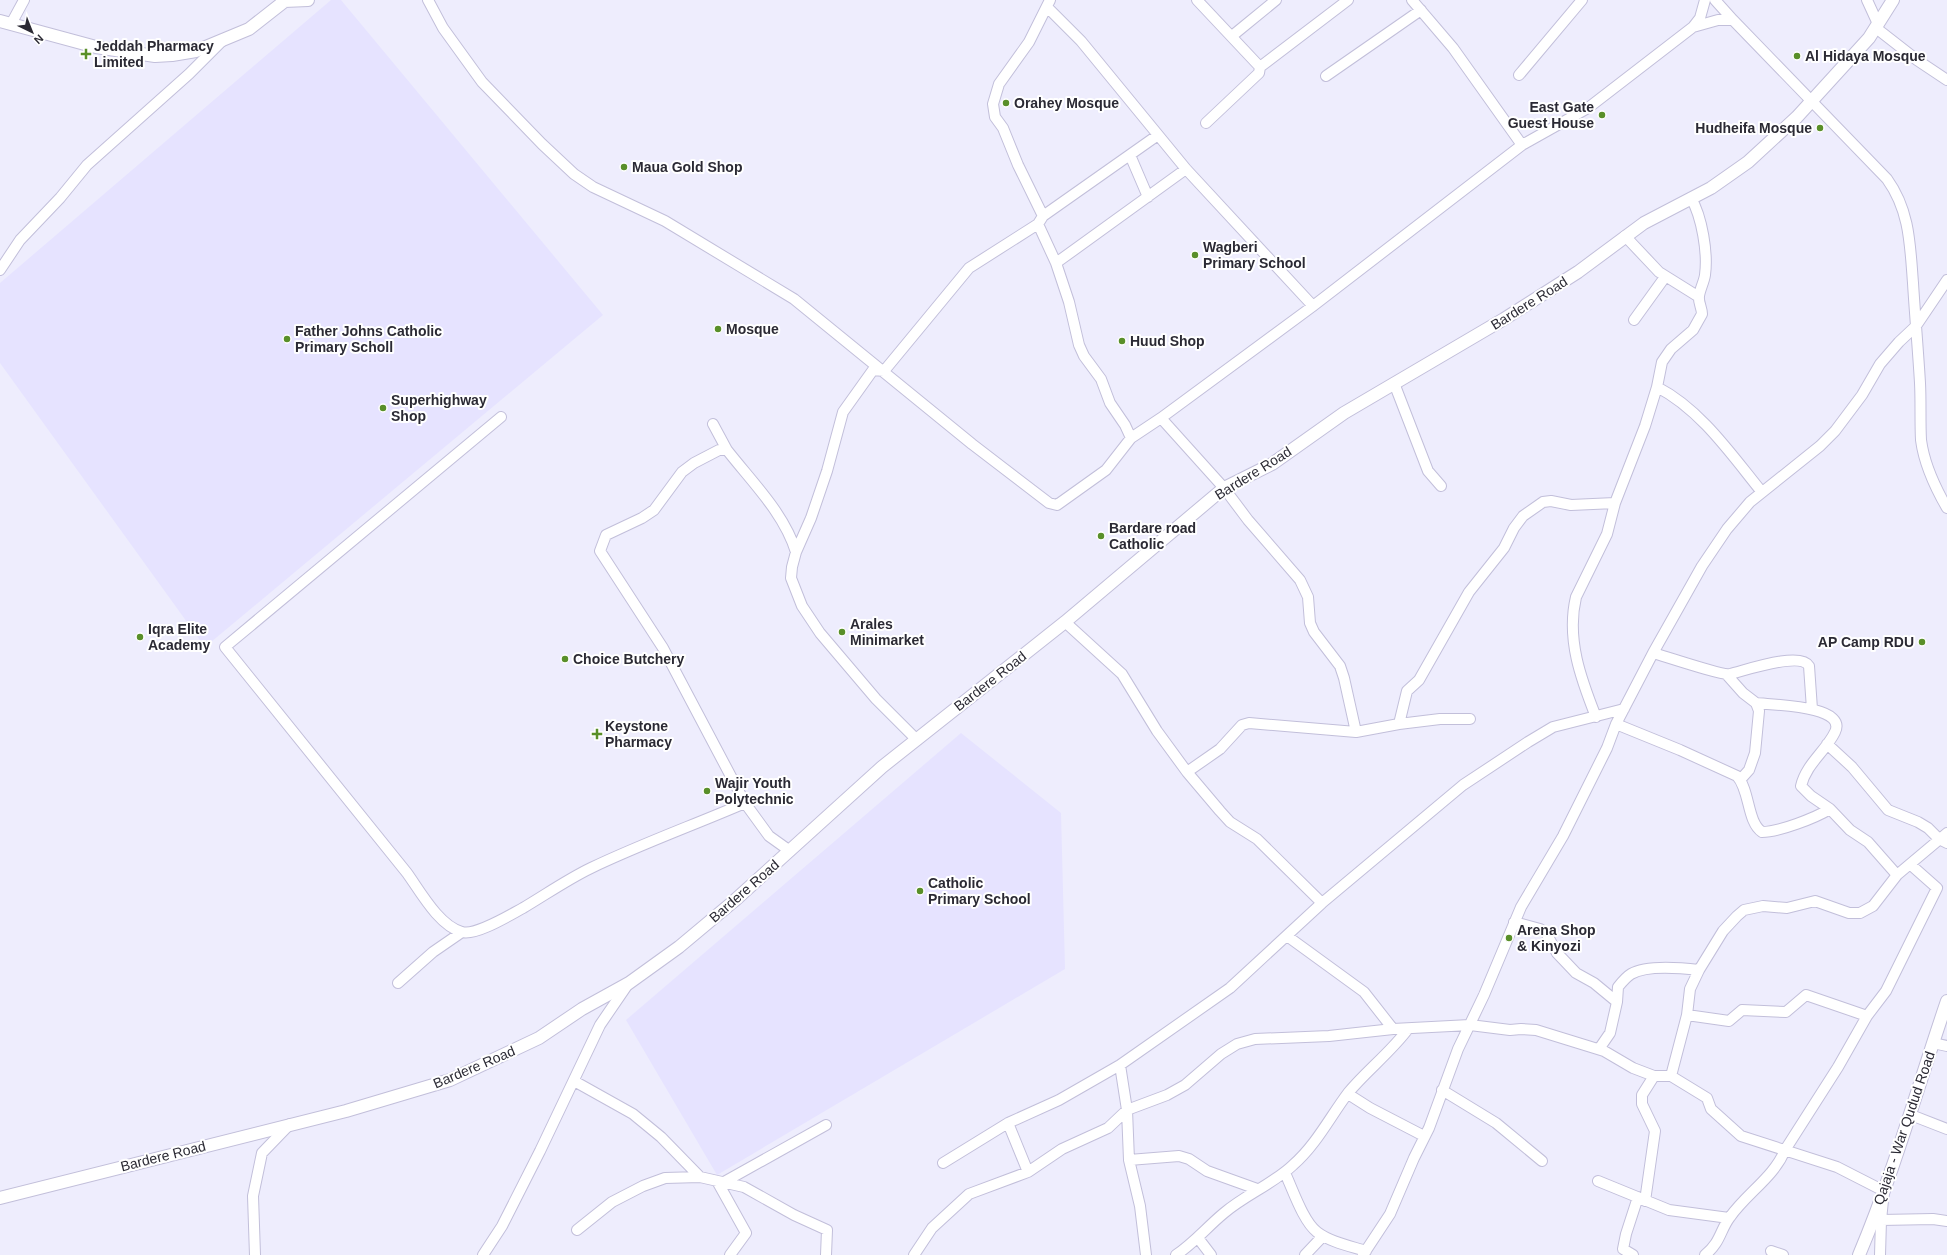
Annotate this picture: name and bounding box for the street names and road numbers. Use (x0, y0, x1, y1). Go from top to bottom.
street label: Bardere Road (1488, 273, 1570, 333)
street label: Bardere Road (1212, 443, 1294, 503)
street label: Bardere Road (951, 648, 1029, 714)
street label: Bardere Road (706, 856, 782, 926)
street label: Bardere Road (431, 1043, 517, 1091)
street label: Qajaja - War Qudud Road (1870, 1049, 1938, 1207)
street label: Bardere Road (119, 1138, 207, 1174)

